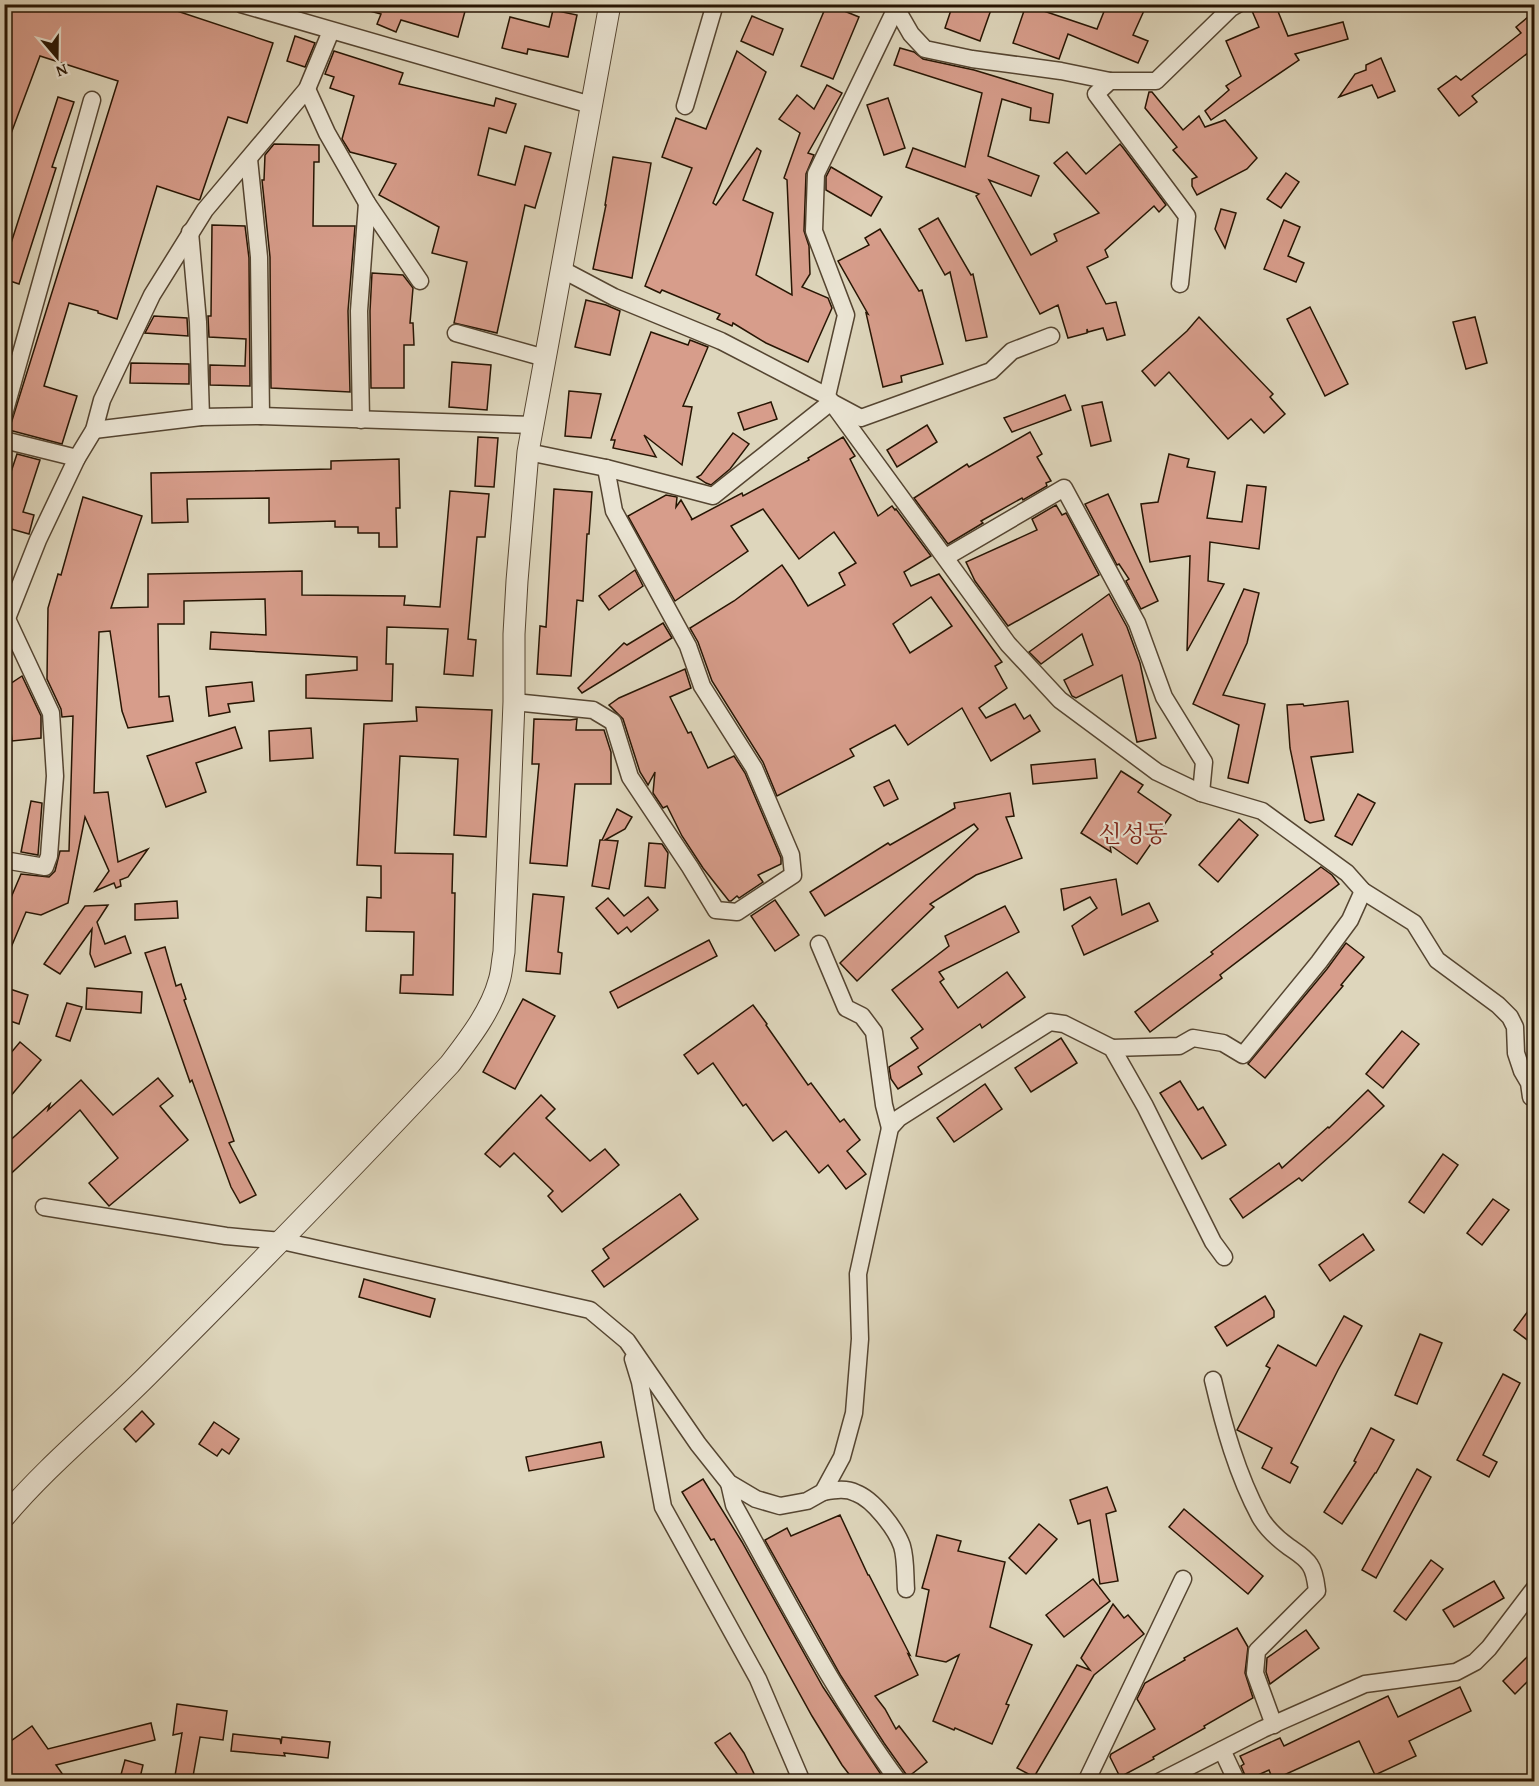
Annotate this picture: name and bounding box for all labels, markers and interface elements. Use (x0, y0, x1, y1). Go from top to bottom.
north arrow (27, 27, 87, 87)
text: N (53, 58, 71, 84)
district label: 신성동 (1098, 816, 1168, 851)

